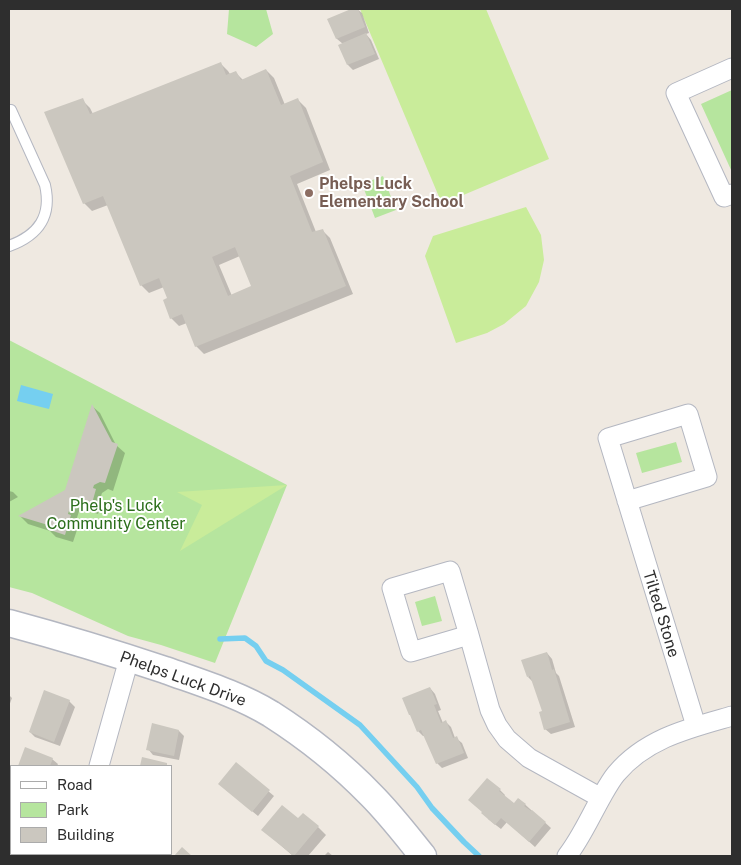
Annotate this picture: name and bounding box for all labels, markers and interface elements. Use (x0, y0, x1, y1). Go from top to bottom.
place label: Phelps Luck Elementary School (319, 174, 464, 212)
marker: Phelps Luck Elementary School (303, 187, 315, 199)
park label: Phelp's Luck Community Center (46, 496, 186, 534)
street label: Tilted Stone (639, 568, 683, 660)
street label: Phelps Luck Drive (117, 647, 249, 711)
legend (10, 765, 172, 855)
text: Road (57, 776, 93, 793)
text: Park (57, 801, 89, 818)
text: Building (57, 826, 115, 843)

